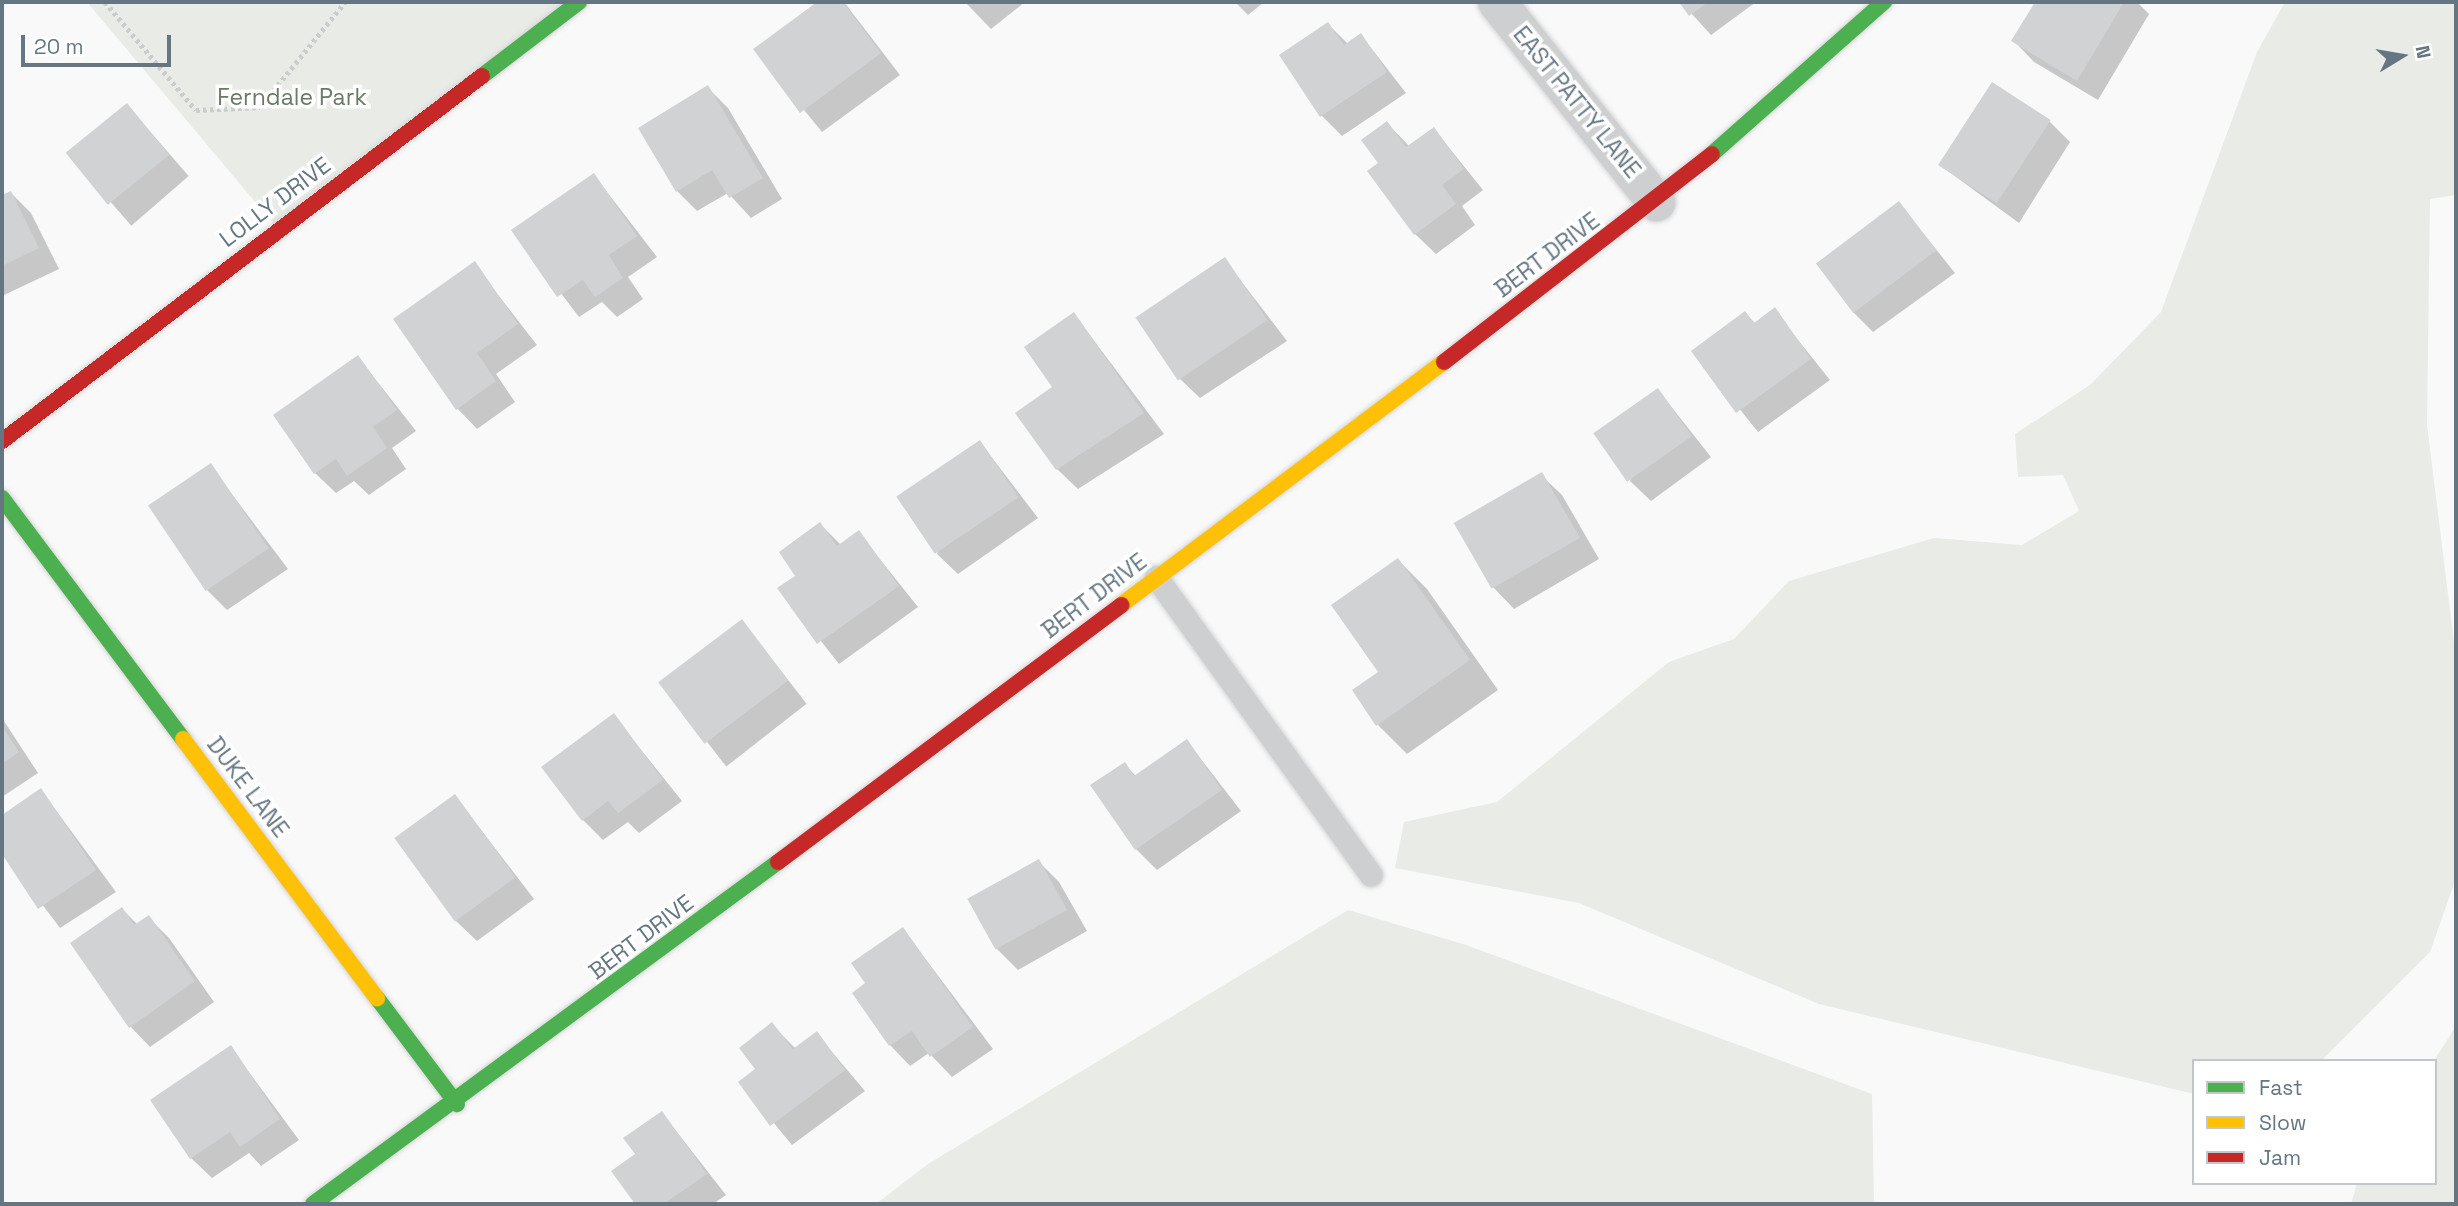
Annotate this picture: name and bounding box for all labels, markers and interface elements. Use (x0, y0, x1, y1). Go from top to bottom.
street label: EAST PATTY LANE (1507, 20, 1647, 184)
scale bar (24, 21, 175, 65)
north arrow (2367, 21, 2437, 91)
text: 20 m (34, 33, 84, 60)
text: N (2410, 43, 2437, 61)
park label: Ferndale Park (217, 83, 367, 111)
street label: LOLLY DRIVE (214, 151, 336, 253)
street label: BERT DRIVE (1489, 207, 1605, 303)
street label: BERT DRIVE (1036, 548, 1152, 644)
street label: DUKE LANE (201, 731, 295, 843)
street label: BERT DRIVE (583, 889, 699, 985)
legend (2192, 1059, 2437, 1185)
text: Fast (2259, 1074, 2303, 1101)
text: Slow (2259, 1109, 2307, 1136)
text: Jam (2259, 1144, 2301, 1171)

